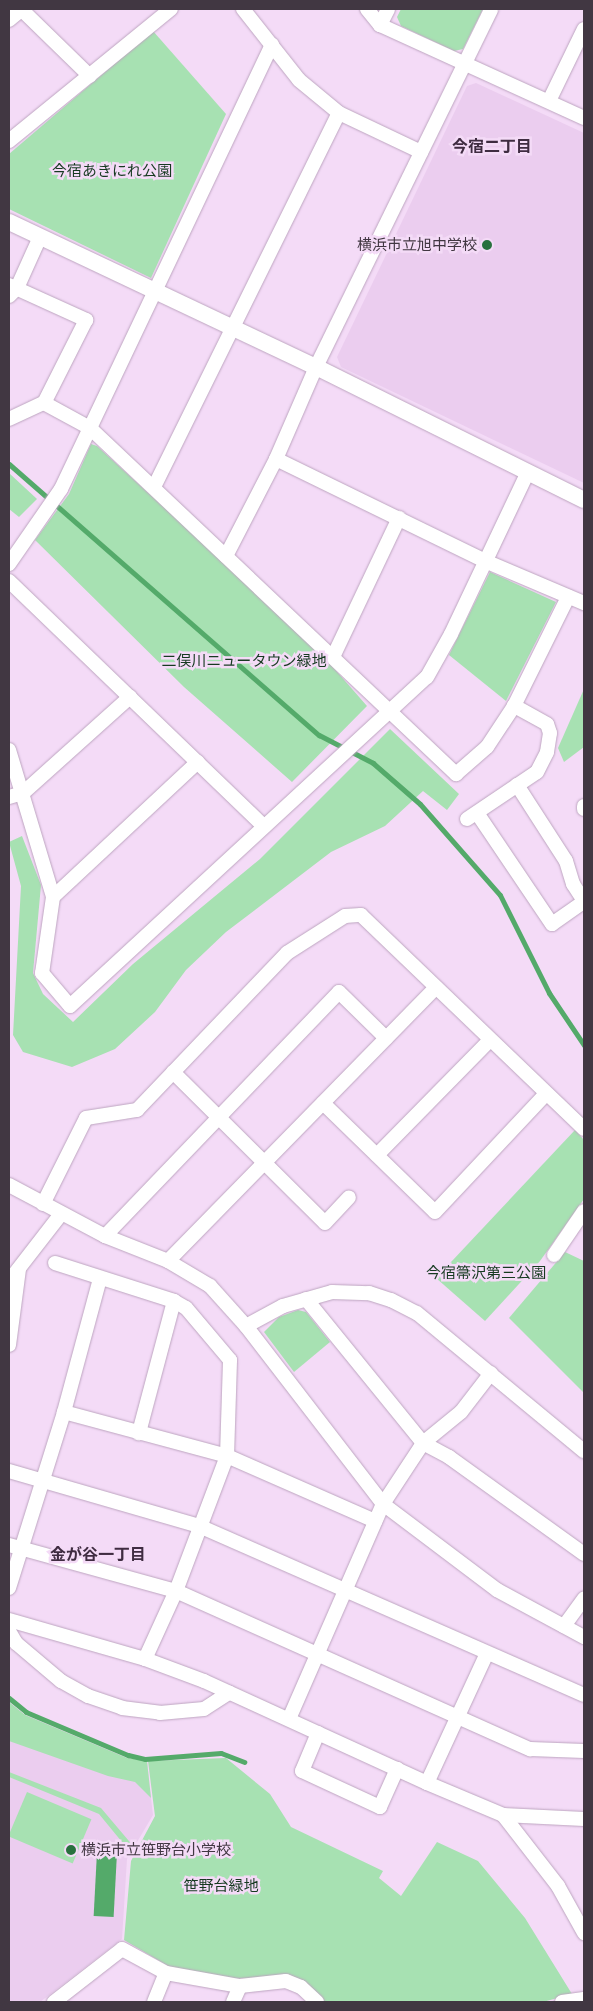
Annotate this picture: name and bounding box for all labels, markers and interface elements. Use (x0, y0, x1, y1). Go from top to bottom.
district label: 今宿二丁目 (452, 136, 532, 156)
park label: 今宿あきにれ公園 (52, 162, 172, 180)
place label: 横浜市立旭中学校 (357, 236, 477, 254)
marker: 横浜市立旭中学校 (481, 239, 493, 251)
park label: 二俣川ニュータウン緑地 (162, 652, 326, 670)
park label: 今宿箒沢第三公園 (426, 1264, 546, 1282)
district label: 金が谷一丁目 (50, 1544, 146, 1564)
place label: 横浜市立笹野台小学校 (81, 1841, 231, 1859)
marker: 横浜市立笹野台小学校 (65, 1844, 77, 1856)
park label: 笹野台緑地 (184, 1877, 258, 1895)

